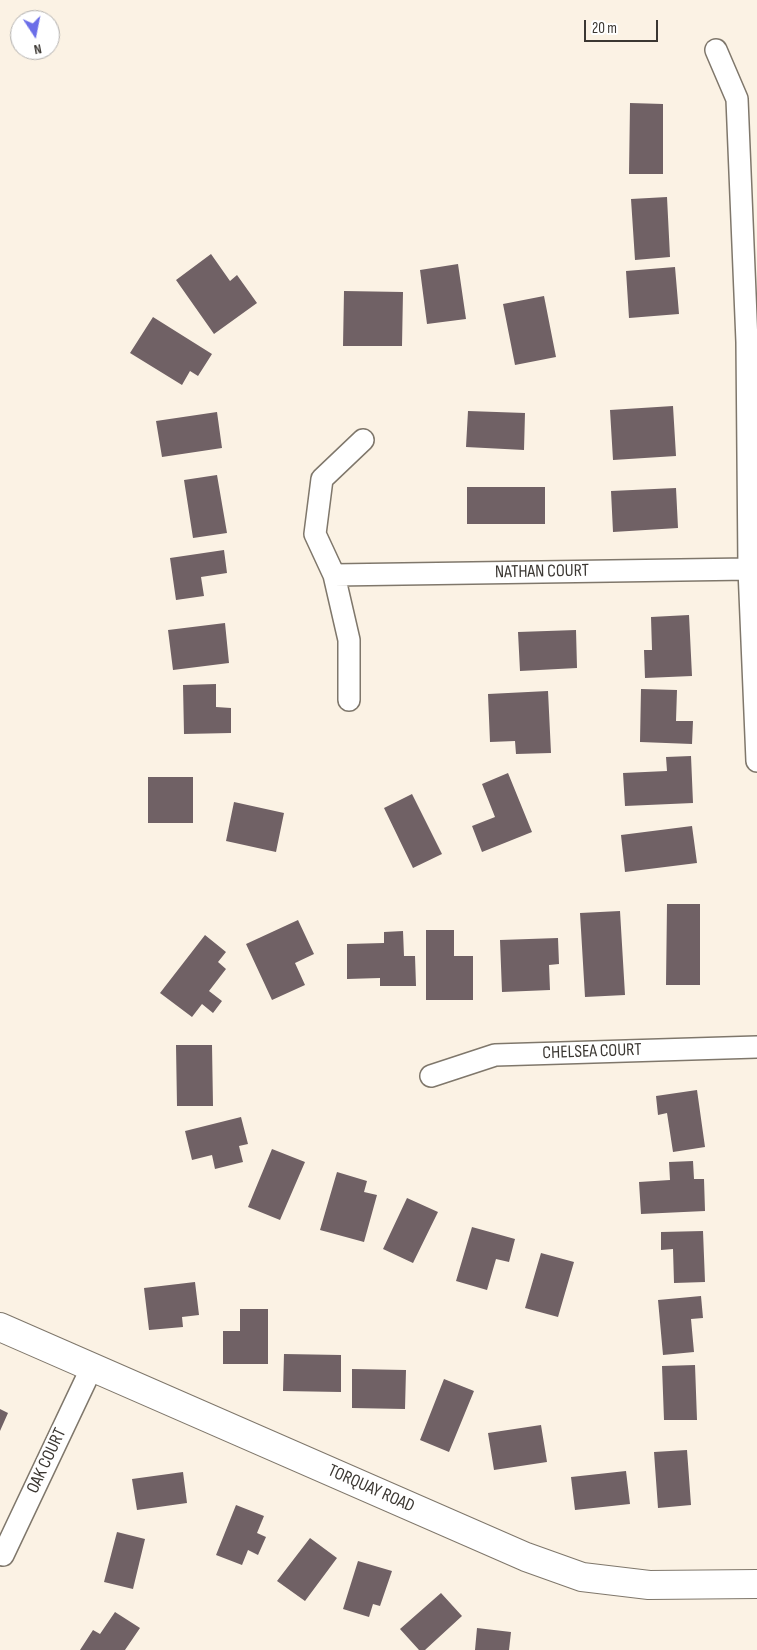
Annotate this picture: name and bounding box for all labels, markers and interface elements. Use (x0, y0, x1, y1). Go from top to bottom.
north arrow (10, 10, 60, 60)
scale bar (587, 10, 661, 42)
text: 20 m (592, 19, 617, 38)
text: N (32, 40, 43, 58)
street label: NATHAN COURT (495, 560, 589, 584)
street label: CHELSEA COURT (542, 1039, 642, 1065)
street label: OAK COURT (23, 1425, 71, 1497)
street label: TORQUAY ROAD (324, 1460, 418, 1518)

